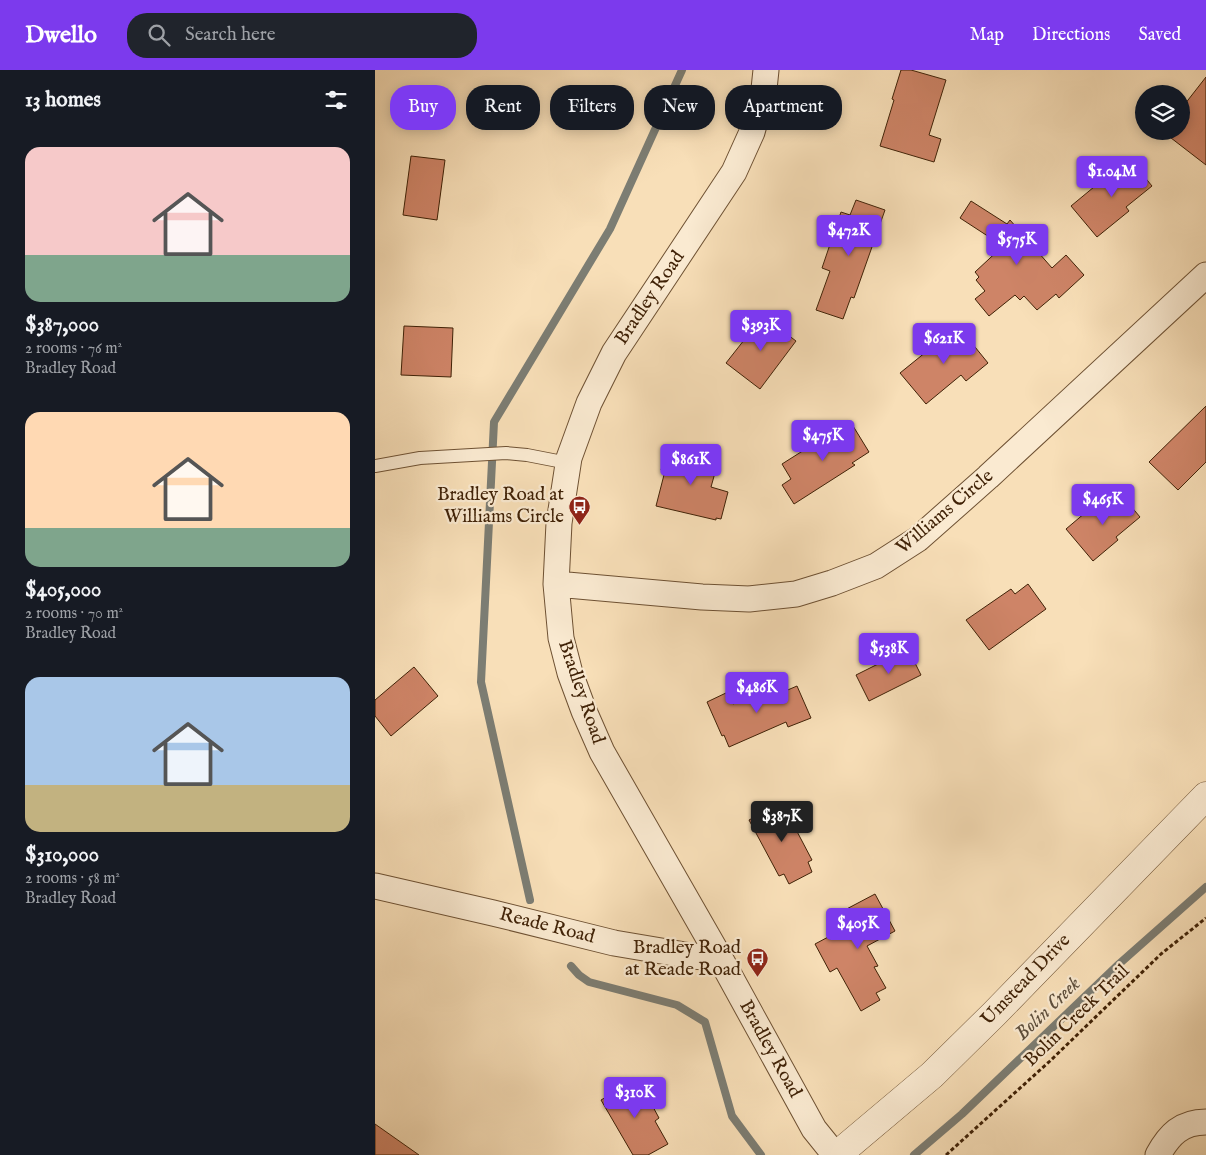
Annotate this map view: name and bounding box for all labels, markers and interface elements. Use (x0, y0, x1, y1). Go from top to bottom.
search box (127, 13, 477, 58)
text: Dwello (25, 20, 97, 51)
icon: search (145, 21, 173, 49)
text: Search here (185, 23, 275, 47)
text: Map (970, 24, 1004, 47)
text: Directions (1032, 24, 1110, 47)
text: Saved (1138, 24, 1181, 47)
chip: Buy (390, 85, 456, 130)
chip: Rent (466, 85, 540, 130)
chip: Filters (550, 85, 634, 130)
chip: New (644, 85, 715, 130)
chip: Apartment (725, 85, 842, 130)
map controls (1135, 85, 1190, 140)
button: layers (1135, 85, 1190, 140)
icon: filters (322, 86, 350, 114)
text: 13 homes (25, 87, 101, 114)
pin: $1.04M (1071, 156, 1153, 198)
text: $1.04M (1088, 162, 1137, 182)
icon: home (143, 179, 233, 269)
pin: $472K (814, 214, 884, 257)
text: $472K (828, 221, 870, 241)
pin: $575K (982, 224, 1052, 266)
text: $575K (997, 230, 1037, 250)
street label: Bradley Road (610, 246, 691, 350)
pin: $393K (726, 310, 796, 352)
text: $387,000 (25, 312, 99, 339)
text: $393K (741, 316, 781, 336)
pin: $621K (909, 322, 979, 365)
text: $621K (924, 329, 964, 349)
text: 2 rooms · 76 m² (25, 339, 122, 359)
text: Bradley Road (25, 359, 116, 379)
pin: $475K (788, 420, 858, 462)
text: $475K (802, 426, 844, 446)
icon: home (143, 444, 233, 534)
pin: $861K (656, 444, 726, 486)
text: $861K (671, 450, 711, 470)
street label: Williams Circle (891, 464, 999, 560)
place label: Bradley Road at Williams Circle (437, 483, 564, 529)
pin: $465K (1068, 484, 1138, 526)
text: $465K (1083, 490, 1123, 510)
bus stop icon: Bradley Road at Williams Circle (568, 494, 592, 525)
text: $405,000 (25, 577, 101, 604)
text: 2 rooms · 70 m² (25, 604, 123, 624)
text: Bradley Road (25, 624, 116, 644)
pin: $538K (854, 632, 924, 675)
street label: Bradley Road (552, 637, 610, 748)
text: $538K (870, 639, 908, 659)
pin: $486K (722, 672, 792, 714)
text: $486K (736, 678, 778, 698)
icon: home (143, 709, 233, 799)
pin: $387K (747, 800, 817, 843)
text: $387K (762, 807, 802, 827)
text: $310,000 (25, 842, 99, 869)
text: 2 rooms · 58 m² (25, 869, 120, 889)
text: Bradley Road (25, 889, 116, 909)
street label: Reade Road (497, 903, 598, 950)
pin: $405K (823, 908, 893, 950)
text: $405K (837, 914, 879, 934)
street label: Umstead Drive (976, 929, 1076, 1031)
place label: Bradley Road at Reade Road (625, 936, 742, 982)
bus stop icon: Bradley Road at Reade Road (745, 947, 769, 978)
street label: Bolin Creek Trail (1019, 959, 1135, 1072)
water label: Bolin Creek (1010, 972, 1086, 1046)
street label: Bradley Road (733, 996, 807, 1103)
pin: $310K (600, 1076, 670, 1119)
text: $310K (615, 1083, 655, 1103)

